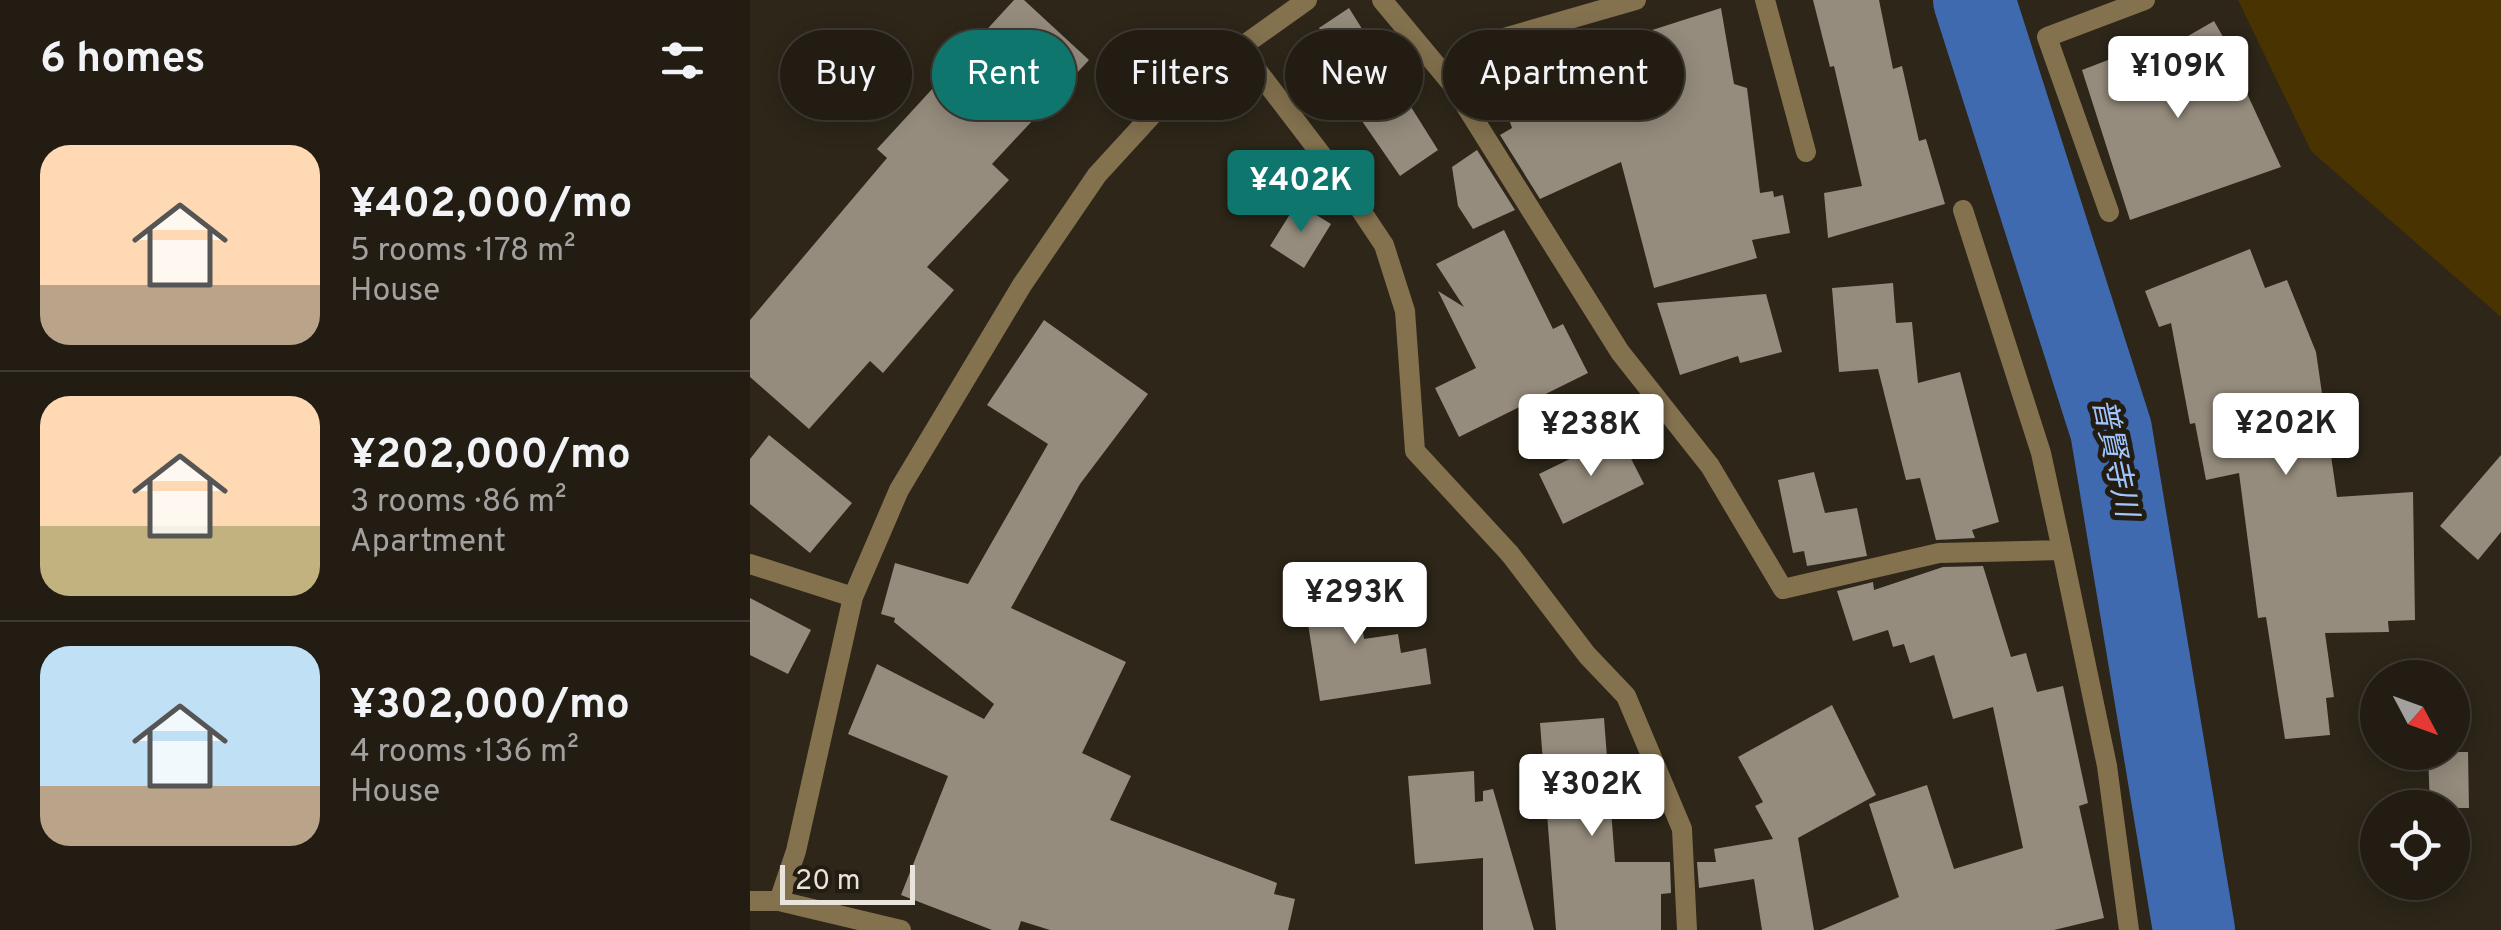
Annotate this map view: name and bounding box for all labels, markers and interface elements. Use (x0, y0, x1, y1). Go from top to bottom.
chip: Buy (780, 30, 912, 120)
chip: Rent (932, 30, 1076, 120)
chip: Filters (1096, 30, 1265, 120)
chip: New (1285, 30, 1423, 120)
chip: Apartment (1443, 30, 1684, 120)
icon: filters (655, 33, 710, 88)
text: 6 homes (40, 34, 205, 87)
pin: ¥109K (2108, 36, 2248, 121)
text: ¥109K (2130, 48, 2226, 88)
pin: ¥402K (1231, 150, 1371, 235)
text: ¥402K (1249, 162, 1353, 202)
text: ¥402,000/mo (350, 179, 632, 232)
icon: home (120, 185, 240, 305)
text: 5 rooms · 178 m² (350, 232, 576, 272)
text: House (350, 272, 440, 312)
pin: ¥202K (2216, 393, 2356, 478)
pin: ¥238K (1521, 394, 1661, 479)
water label: 普賢寺川 (2082, 395, 2144, 523)
text: ¥202K (2235, 405, 2337, 445)
text: ¥238K (1541, 406, 1641, 446)
text: ¥202,000/mo (350, 430, 631, 483)
icon: home (120, 436, 240, 556)
text: 3 rooms · 86 m² (350, 483, 567, 523)
text: Apartment (350, 523, 506, 563)
pin: ¥293K (1285, 562, 1425, 647)
text: ¥293K (1305, 574, 1405, 614)
north arrow (2360, 660, 2470, 770)
map controls (2360, 660, 2470, 900)
text: ¥302,000/mo (350, 680, 630, 733)
icon: home (120, 686, 240, 806)
text: 4 rooms · 136 m² (350, 733, 579, 773)
pin: ¥302K (1522, 754, 1662, 839)
text: ¥302K (1541, 766, 1643, 806)
text: House (350, 773, 440, 813)
button: locate (2360, 790, 2470, 900)
scale bar (780, 860, 915, 904)
text: 20 m (795, 864, 860, 900)

